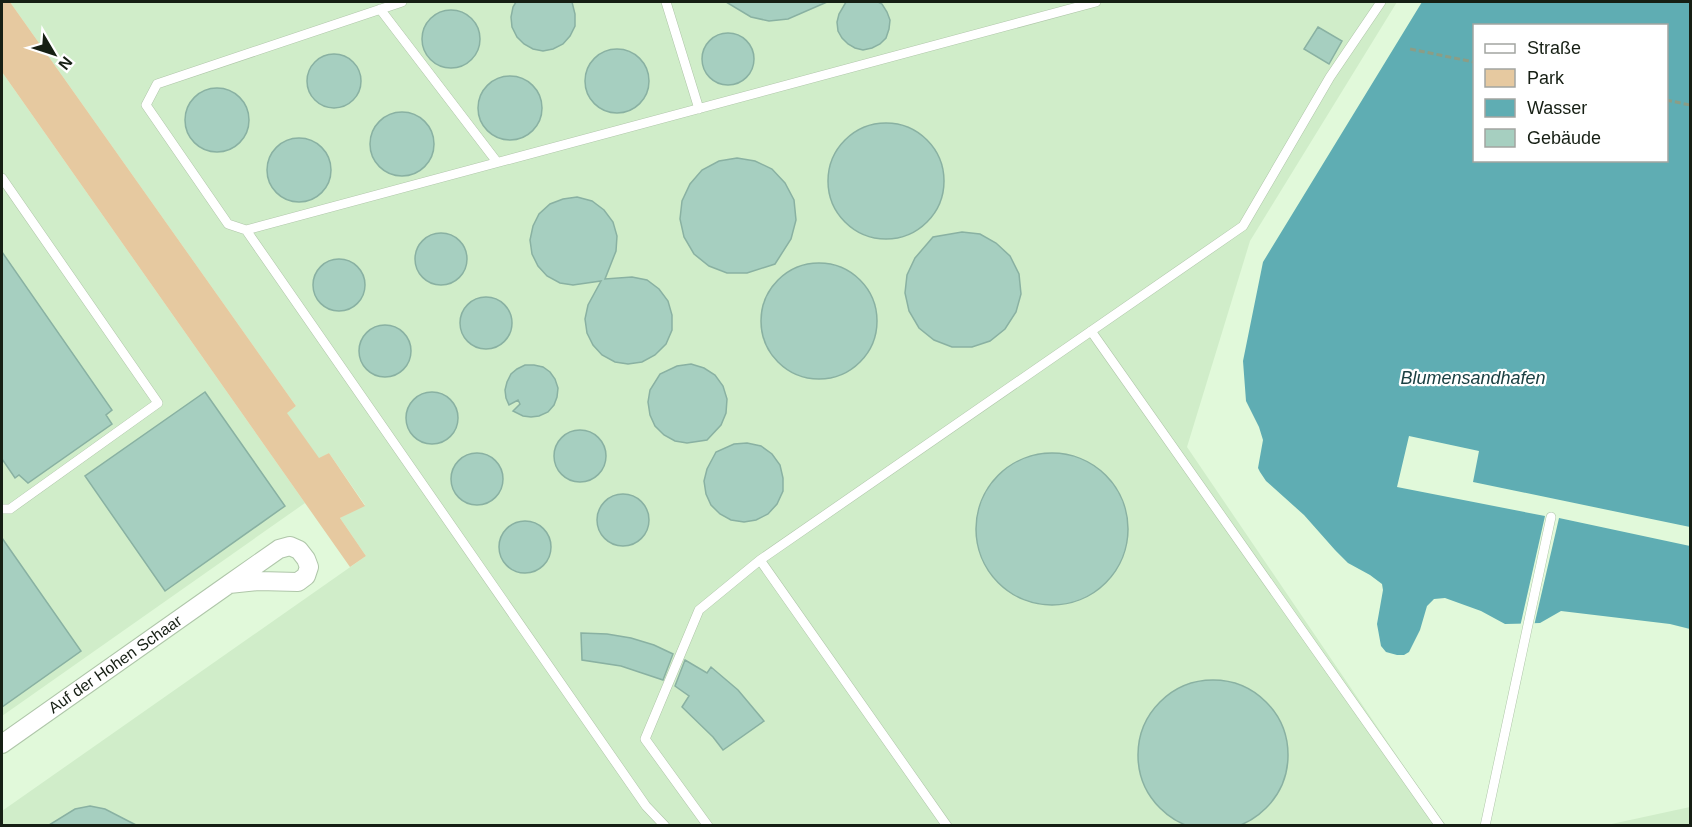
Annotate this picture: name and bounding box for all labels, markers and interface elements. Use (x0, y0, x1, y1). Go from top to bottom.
north arrow (24, 24, 84, 84)
legend (1473, 24, 1668, 162)
text: Straße (1527, 38, 1581, 58)
text: N (55, 53, 76, 73)
text: Park (1527, 68, 1565, 88)
text: Wasser (1527, 98, 1587, 118)
text: Gebäude (1527, 128, 1601, 148)
water label: Blumensandhafen (1400, 368, 1546, 388)
street label: Auf der Hohen Schaar (45, 611, 185, 716)

